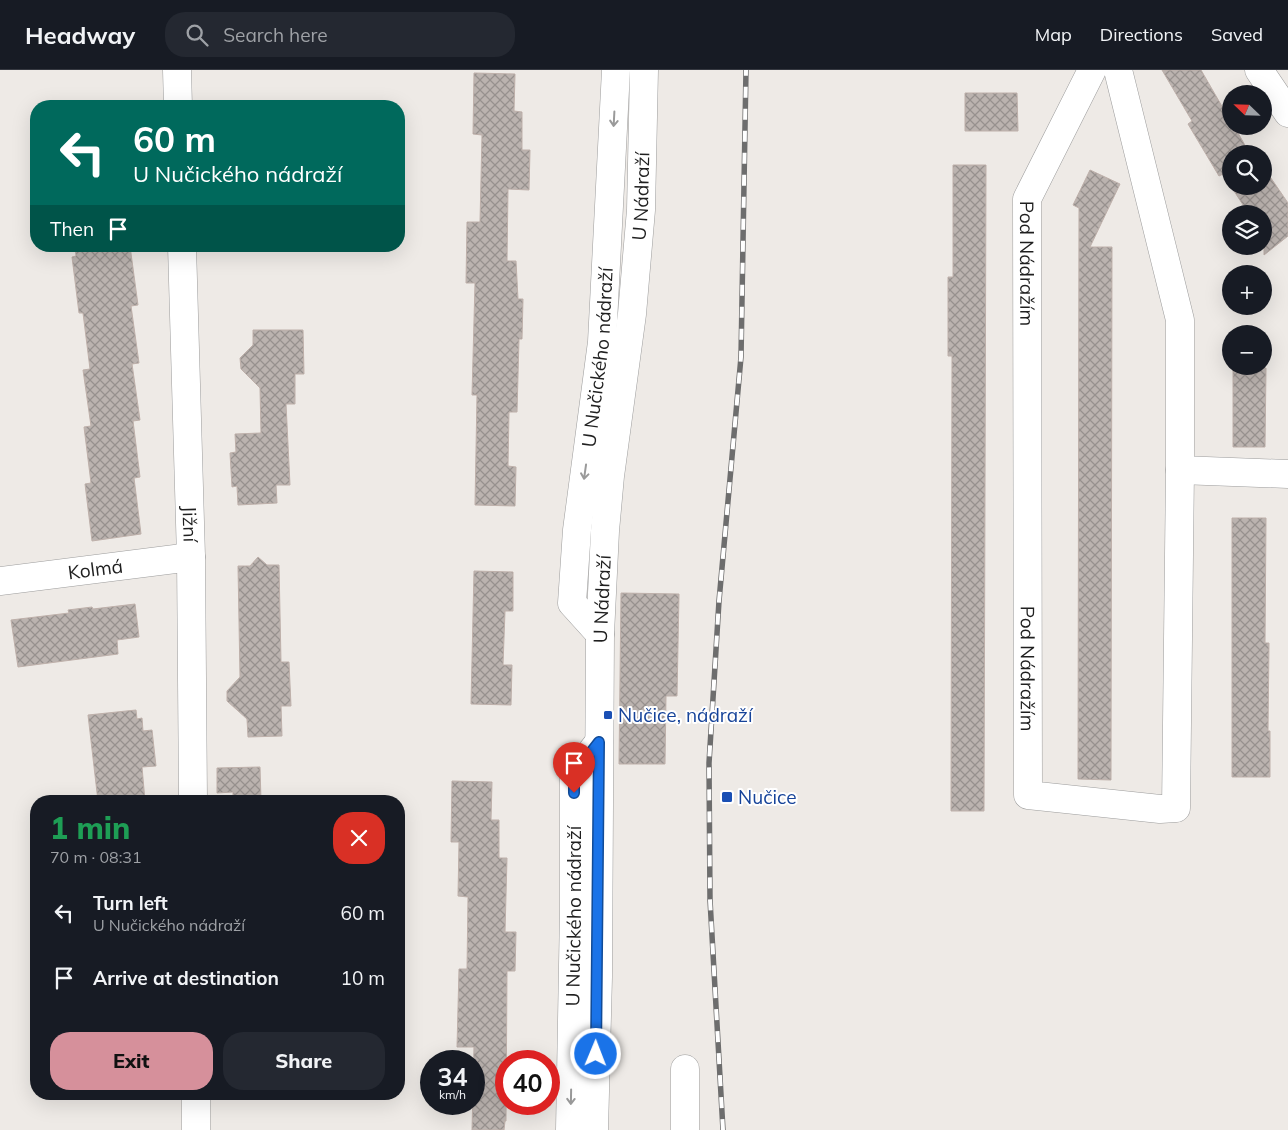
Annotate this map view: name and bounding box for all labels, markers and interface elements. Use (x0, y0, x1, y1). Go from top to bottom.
search box (165, 12, 515, 57)
text: Headway (25, 20, 135, 50)
icon: search (183, 21, 211, 49)
text: Search here (223, 23, 328, 47)
text: Map (1035, 23, 1072, 46)
text: Directions (1100, 23, 1183, 46)
text: Saved (1211, 23, 1263, 46)
north arrow (1222, 85, 1272, 135)
map controls (1222, 85, 1272, 375)
one-way arrow (609, 110, 618, 126)
text: 60 m (133, 117, 216, 161)
icon: left (50, 120, 115, 185)
button: search (1222, 145, 1272, 195)
street label: U Nádraží (626, 150, 654, 241)
text: U Nučického nádraží (133, 160, 342, 188)
street label: Pod Nádražím (1015, 201, 1039, 326)
button: layers (1222, 205, 1272, 255)
icon: arrive (104, 215, 132, 243)
text: Then (50, 217, 94, 241)
street label: U Nučického nádraží (576, 265, 618, 449)
button: + (1222, 265, 1272, 315)
button: − (1222, 325, 1272, 375)
one-way arrow (580, 464, 590, 480)
street label: Jižní (178, 505, 203, 544)
street label: U Nádraží (588, 553, 616, 643)
street label: Kolmá (66, 554, 124, 584)
street label: Pod Nádražím (1016, 606, 1040, 731)
place label: Nučice, nádraží (618, 703, 754, 727)
marker: Nučice, nádraží (602, 709, 614, 721)
pin (553, 742, 595, 793)
icon: arrive (560, 749, 588, 777)
place label: Nučice (738, 785, 797, 809)
marker: Nučice (720, 790, 734, 804)
text: 1 min (50, 809, 130, 847)
button: close (333, 812, 385, 864)
street label: U Nučického nádraží (560, 824, 586, 1007)
text: 70 m · 08:31 (50, 847, 142, 867)
text: Turn left (93, 891, 168, 915)
icon: left (50, 899, 78, 927)
text: 60 m (341, 901, 385, 925)
text: U Nučického nádraží (93, 915, 245, 935)
icon: arrive (50, 964, 78, 992)
text: Arrive at destination (93, 966, 279, 990)
text: 10 m (341, 966, 385, 990)
position arrow (569, 1027, 621, 1079)
button: Exit (50, 1032, 213, 1090)
button: Share (223, 1032, 385, 1090)
speed limit sign: 40 (495, 1050, 560, 1115)
text: 34 (437, 1061, 468, 1092)
text: km/h (439, 1087, 466, 1102)
one-way arrow (566, 1089, 576, 1105)

